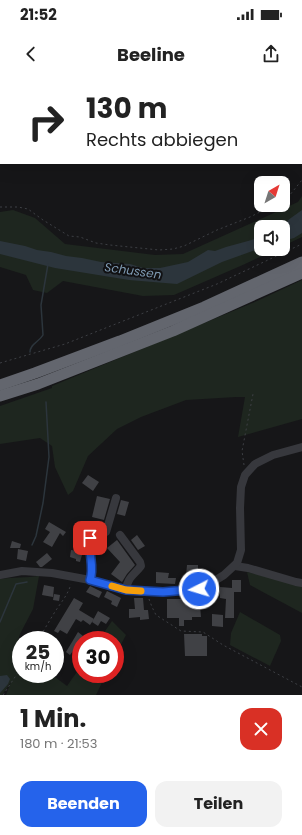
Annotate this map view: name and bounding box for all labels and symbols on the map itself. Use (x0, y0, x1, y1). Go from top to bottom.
north arrow (254, 176, 290, 212)
water label: Schussen (104, 258, 163, 283)
pin (73, 521, 107, 555)
position arrow (178, 568, 220, 610)
speed limit sign: 30 (72, 631, 124, 683)

